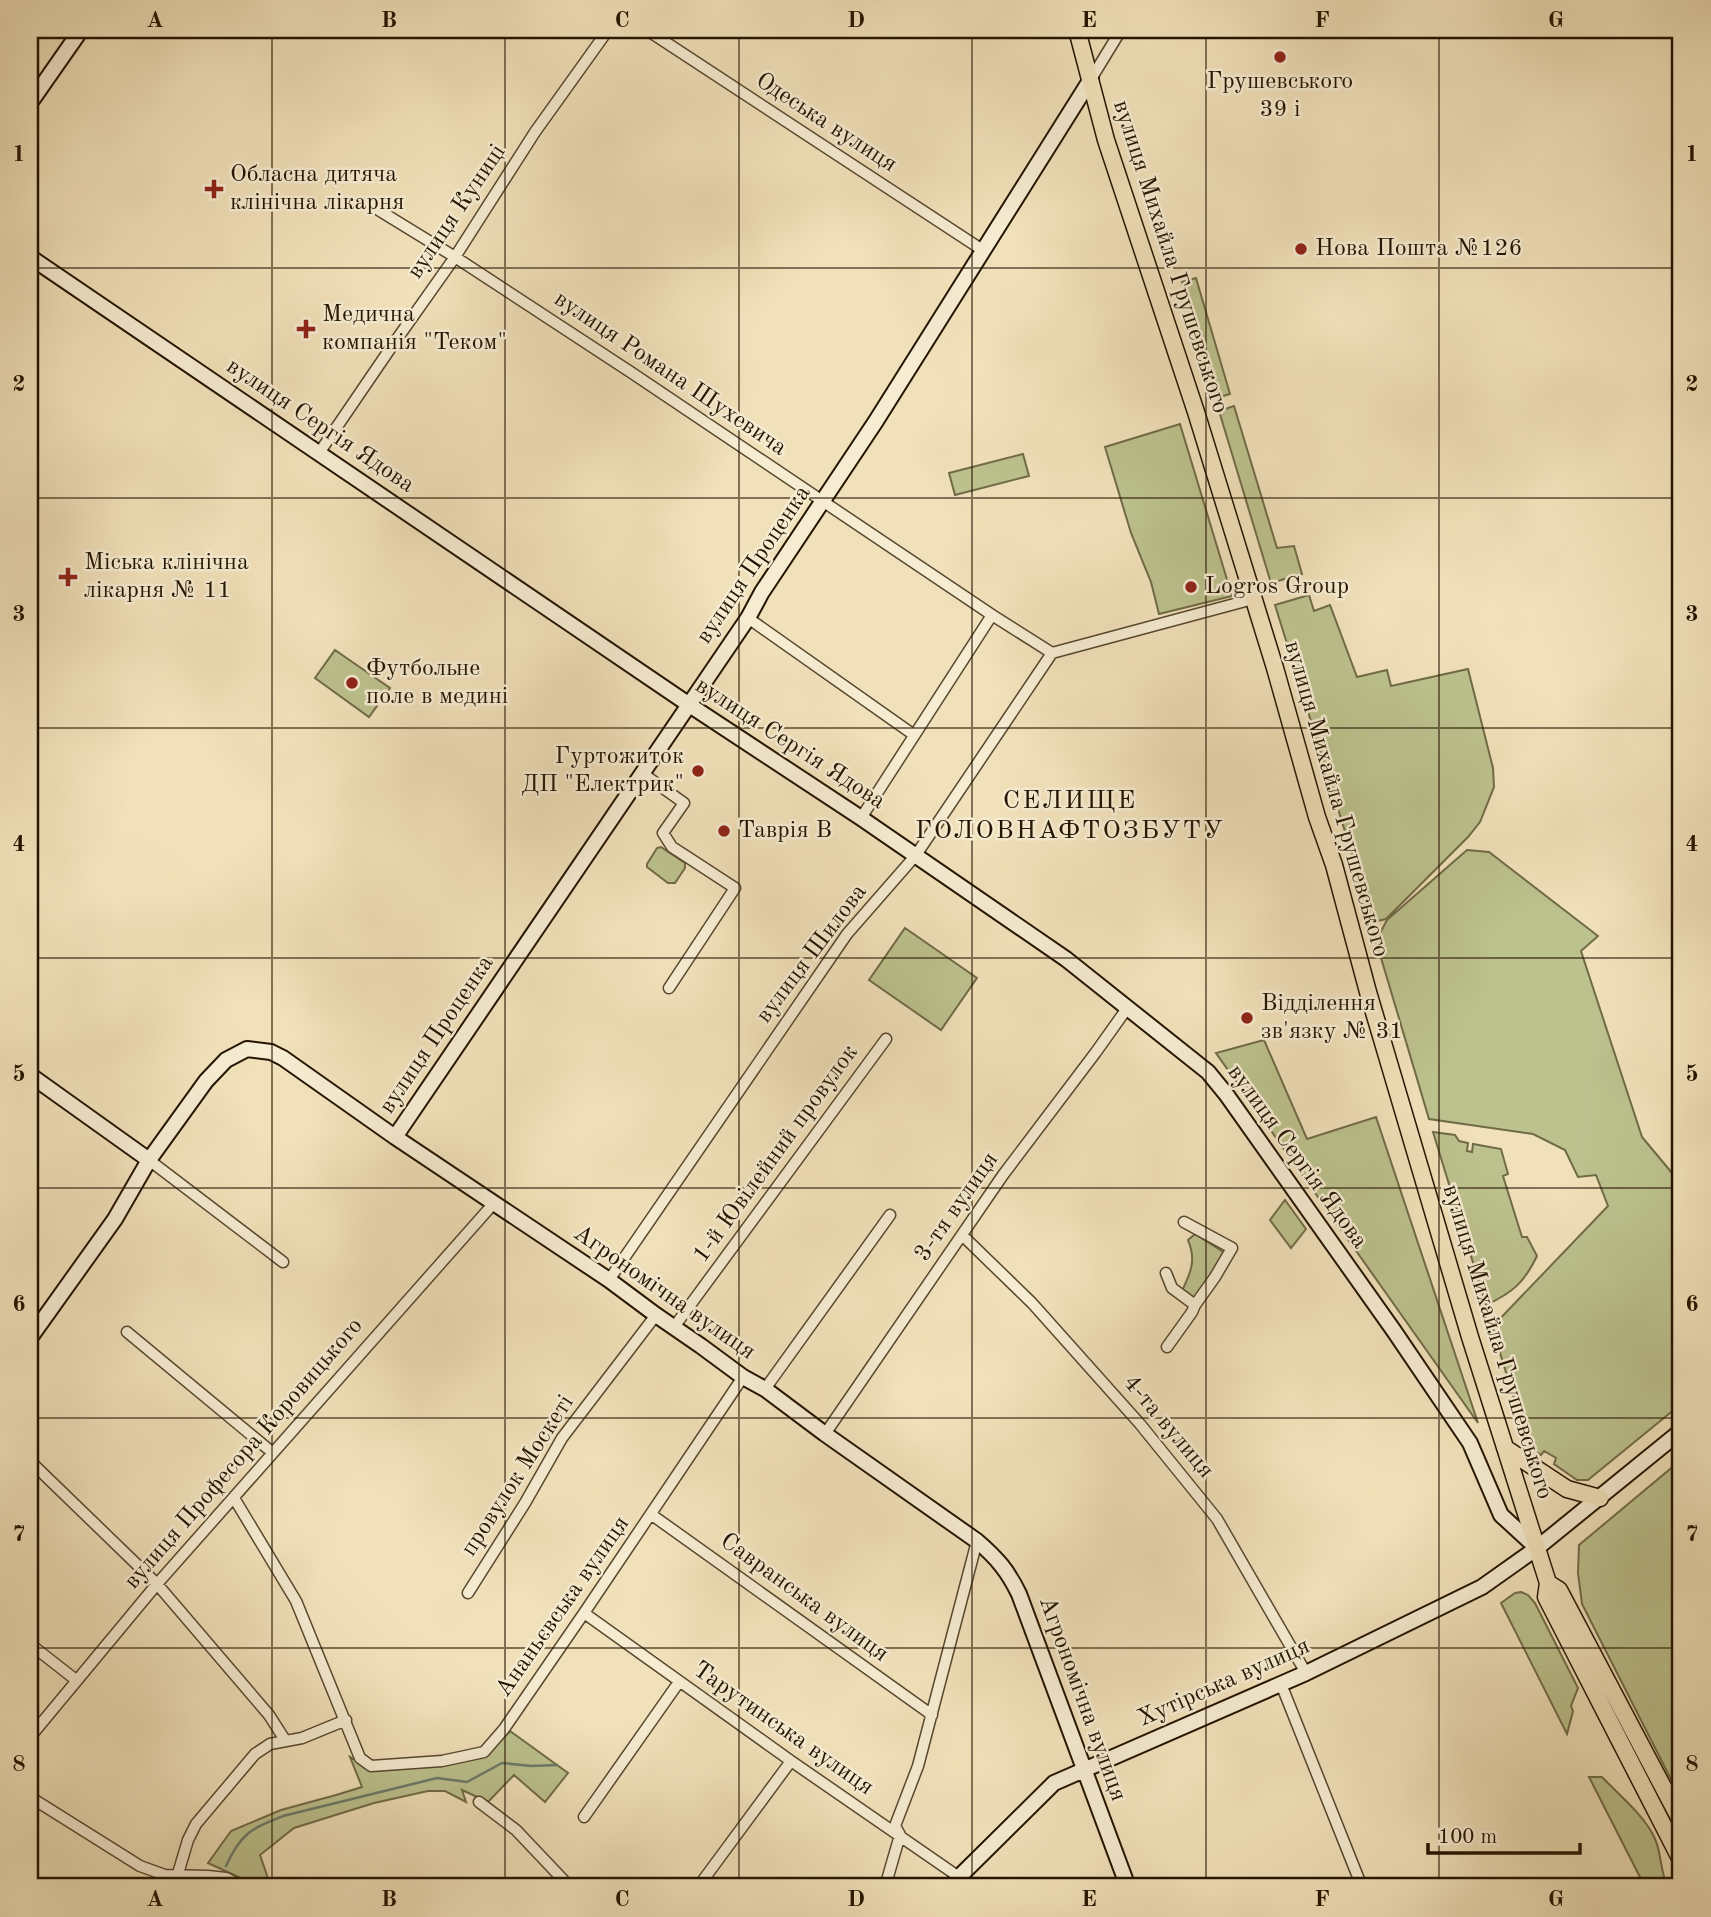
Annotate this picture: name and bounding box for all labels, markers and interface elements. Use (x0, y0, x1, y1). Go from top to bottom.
text: A (146, 9, 164, 32)
text: B (381, 9, 397, 32)
text: C (614, 9, 630, 32)
text: D (847, 9, 865, 32)
text: E (1081, 9, 1097, 32)
text: F (1314, 9, 1330, 32)
text: G (1548, 9, 1564, 32)
marker: Грушевського 39 і (1272, 49, 1288, 65)
street label: Одеська вулиця (751, 69, 901, 177)
place label: Грушевського 39 і (1207, 70, 1353, 122)
street label: вулиця Михайла Грушевського (1108, 97, 1232, 417)
street label: вулиця Куниці (403, 141, 511, 283)
text: 1 (12, 143, 26, 166)
text: 1 (1685, 143, 1699, 166)
place label: Обласна дитяча клінічна лікарня (230, 163, 405, 215)
marker: Обласна дитяча клінічна лікарня (204, 179, 224, 199)
place label: Нова Пошта №126 (1315, 237, 1522, 261)
marker: Нова Пошта №126 (1293, 241, 1309, 257)
street label: вулиця Романа Шухевича (549, 287, 791, 461)
place label: Медична компанія "Теком" (322, 303, 507, 355)
marker: Медична компанія "Теком" (296, 319, 316, 339)
street label: вулиця Сергія Ядова (222, 354, 418, 498)
text: 2 (12, 373, 26, 396)
text: 2 (1685, 373, 1699, 396)
street label: вулиця Проценка (692, 482, 816, 648)
place label: Міська клінічна лікарня № 11 (84, 551, 249, 603)
marker: Міська клінічна лікарня № 11 (58, 567, 78, 587)
place label: Logros Group (1205, 575, 1349, 599)
marker: Logros Group (1183, 579, 1199, 595)
text: 3 (12, 603, 26, 626)
text: 3 (1685, 603, 1699, 626)
street label: вулиця Михайла Грушевського (1279, 638, 1393, 960)
place label: Футбольне поле в медині (366, 657, 508, 709)
street label: вулиця Сергія Ядова (691, 674, 889, 814)
marker: Футбольне поле в медині (344, 675, 360, 691)
place label: Гуртожиток ДП "Електрик" (521, 745, 684, 797)
marker: Гуртожиток ДП "Електрик" (690, 763, 706, 779)
district label: СЕЛИЩЕ ГОЛОВНАФТОЗБУТУ (915, 788, 1225, 844)
place label: Таврія В (738, 819, 832, 843)
marker: Таврія В (716, 823, 732, 839)
text: 4 (12, 833, 26, 856)
text: 4 (1685, 833, 1699, 856)
street label: вулиця Шилова (752, 880, 872, 1028)
street label: вулиця Проценка (375, 952, 499, 1118)
place label: Відділення зв'язку № 31 (1261, 992, 1403, 1044)
marker: Відділення зв'язку № 31 (1239, 1010, 1255, 1026)
street label: 1-й Ювілейний провулок (689, 1041, 863, 1267)
street label: вулиця Сергія Ядова (1222, 1061, 1372, 1254)
text: 5 (12, 1063, 26, 1086)
text: 5 (1685, 1063, 1699, 1086)
street label: 3-тя вулиця (911, 1148, 1003, 1266)
street label: вулиця Михайла Грушевського (1438, 1182, 1556, 1502)
street label: Агрономічна вулиця (569, 1221, 759, 1365)
text: 6 (12, 1293, 26, 1316)
text: 6 (1685, 1293, 1699, 1316)
street label: вулиця Професора Коровицького (120, 1314, 368, 1594)
street label: 4-та вулиця (1118, 1371, 1218, 1483)
street label: провулок Москеті (457, 1391, 579, 1561)
street label: Ананьєвська вулиця (492, 1512, 634, 1702)
text: 7 (12, 1523, 26, 1546)
text: 7 (1685, 1523, 1699, 1546)
street label: Савранська вулиця (715, 1529, 893, 1667)
street label: Агрономічна вулиця (1034, 1594, 1130, 1804)
street label: Хутірська вулиця (1134, 1634, 1314, 1732)
street label: Тарутинська вулиця (688, 1658, 878, 1800)
text: 8 (12, 1753, 26, 1776)
text: 8 (1685, 1753, 1699, 1776)
scale bar (1428, 1812, 1580, 1856)
text: 100 m (1438, 1827, 1497, 1848)
text: A (146, 1888, 164, 1911)
text: B (381, 1888, 397, 1911)
text: C (614, 1888, 630, 1911)
text: D (847, 1888, 865, 1911)
text: E (1081, 1888, 1097, 1911)
text: F (1314, 1888, 1330, 1911)
text: G (1548, 1888, 1564, 1911)

